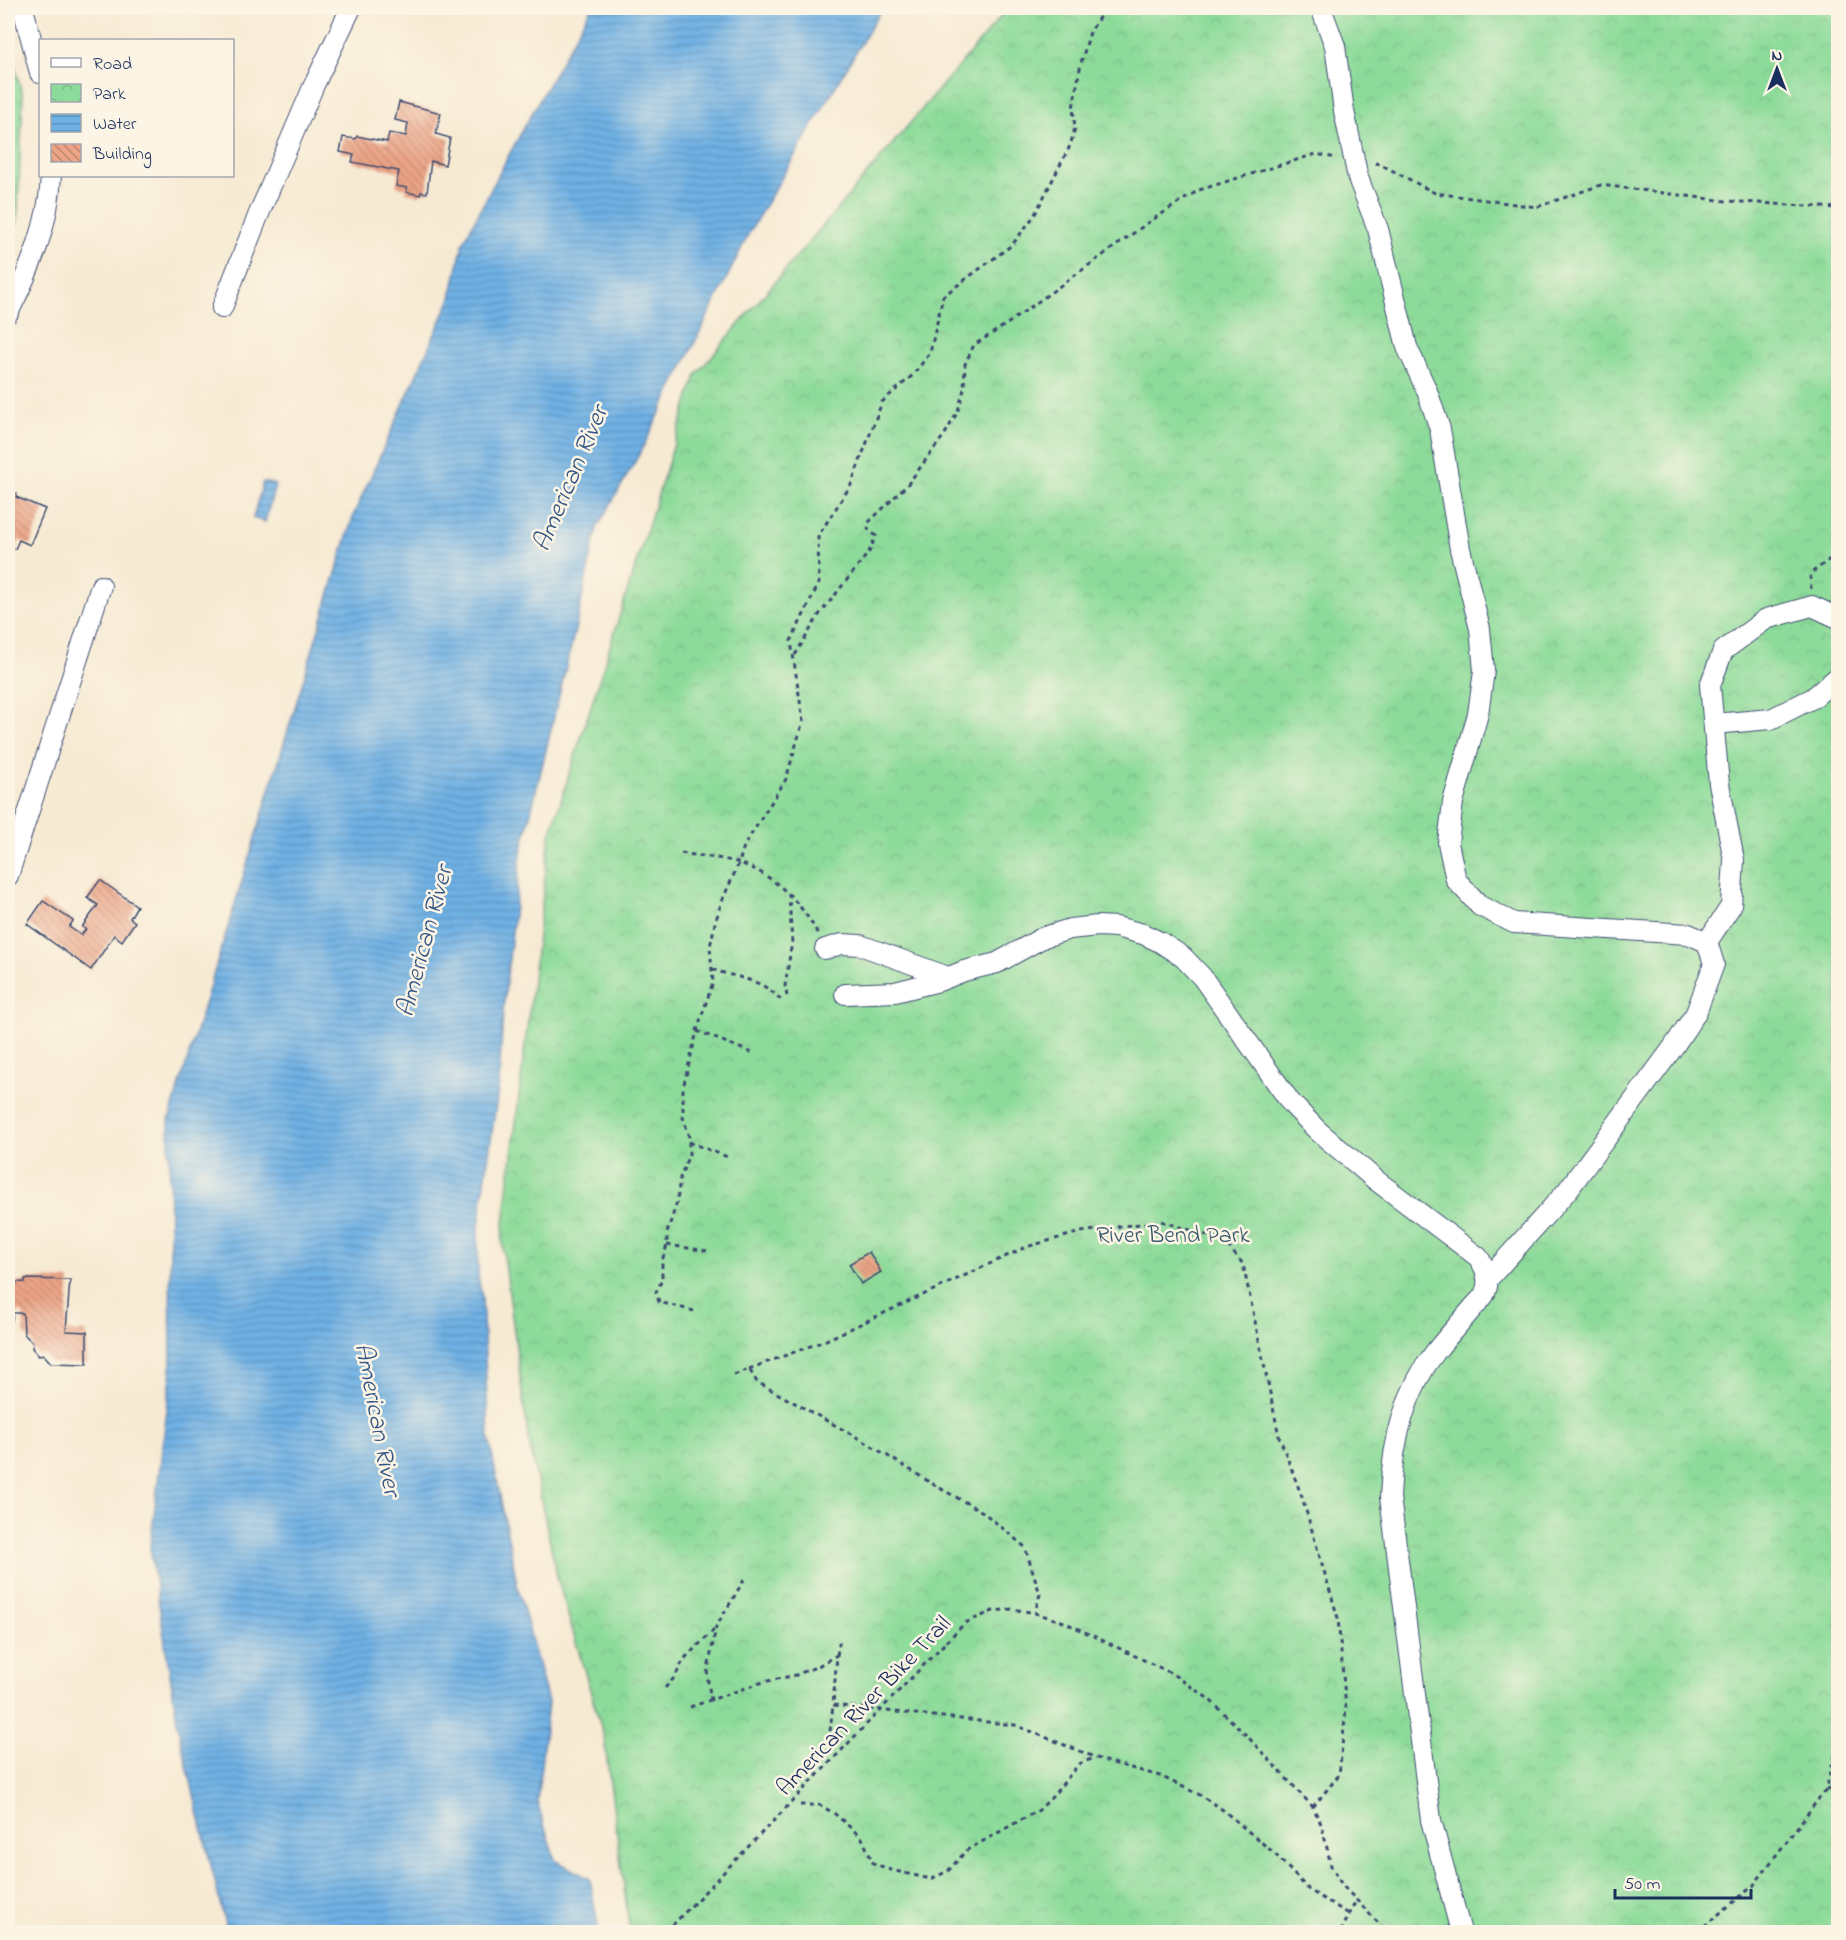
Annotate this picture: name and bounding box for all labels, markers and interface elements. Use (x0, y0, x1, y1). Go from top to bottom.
legend (39, 39, 234, 177)
north arrow (1747, 39, 1807, 99)
text: N (1772, 44, 1783, 68)
text: Road (93, 52, 132, 78)
text: Park (93, 82, 126, 108)
text: Water (93, 112, 137, 138)
text: Building (92, 142, 152, 169)
water label: American River (524, 398, 621, 558)
water label: American River (387, 859, 465, 1022)
park label: River Bend Park (1096, 1219, 1250, 1254)
water label: American River (343, 1340, 410, 1502)
street label: American River Bike Trail (769, 1608, 961, 1805)
scale bar (1615, 1862, 1752, 1900)
text: 50 m (1624, 1872, 1661, 1898)

